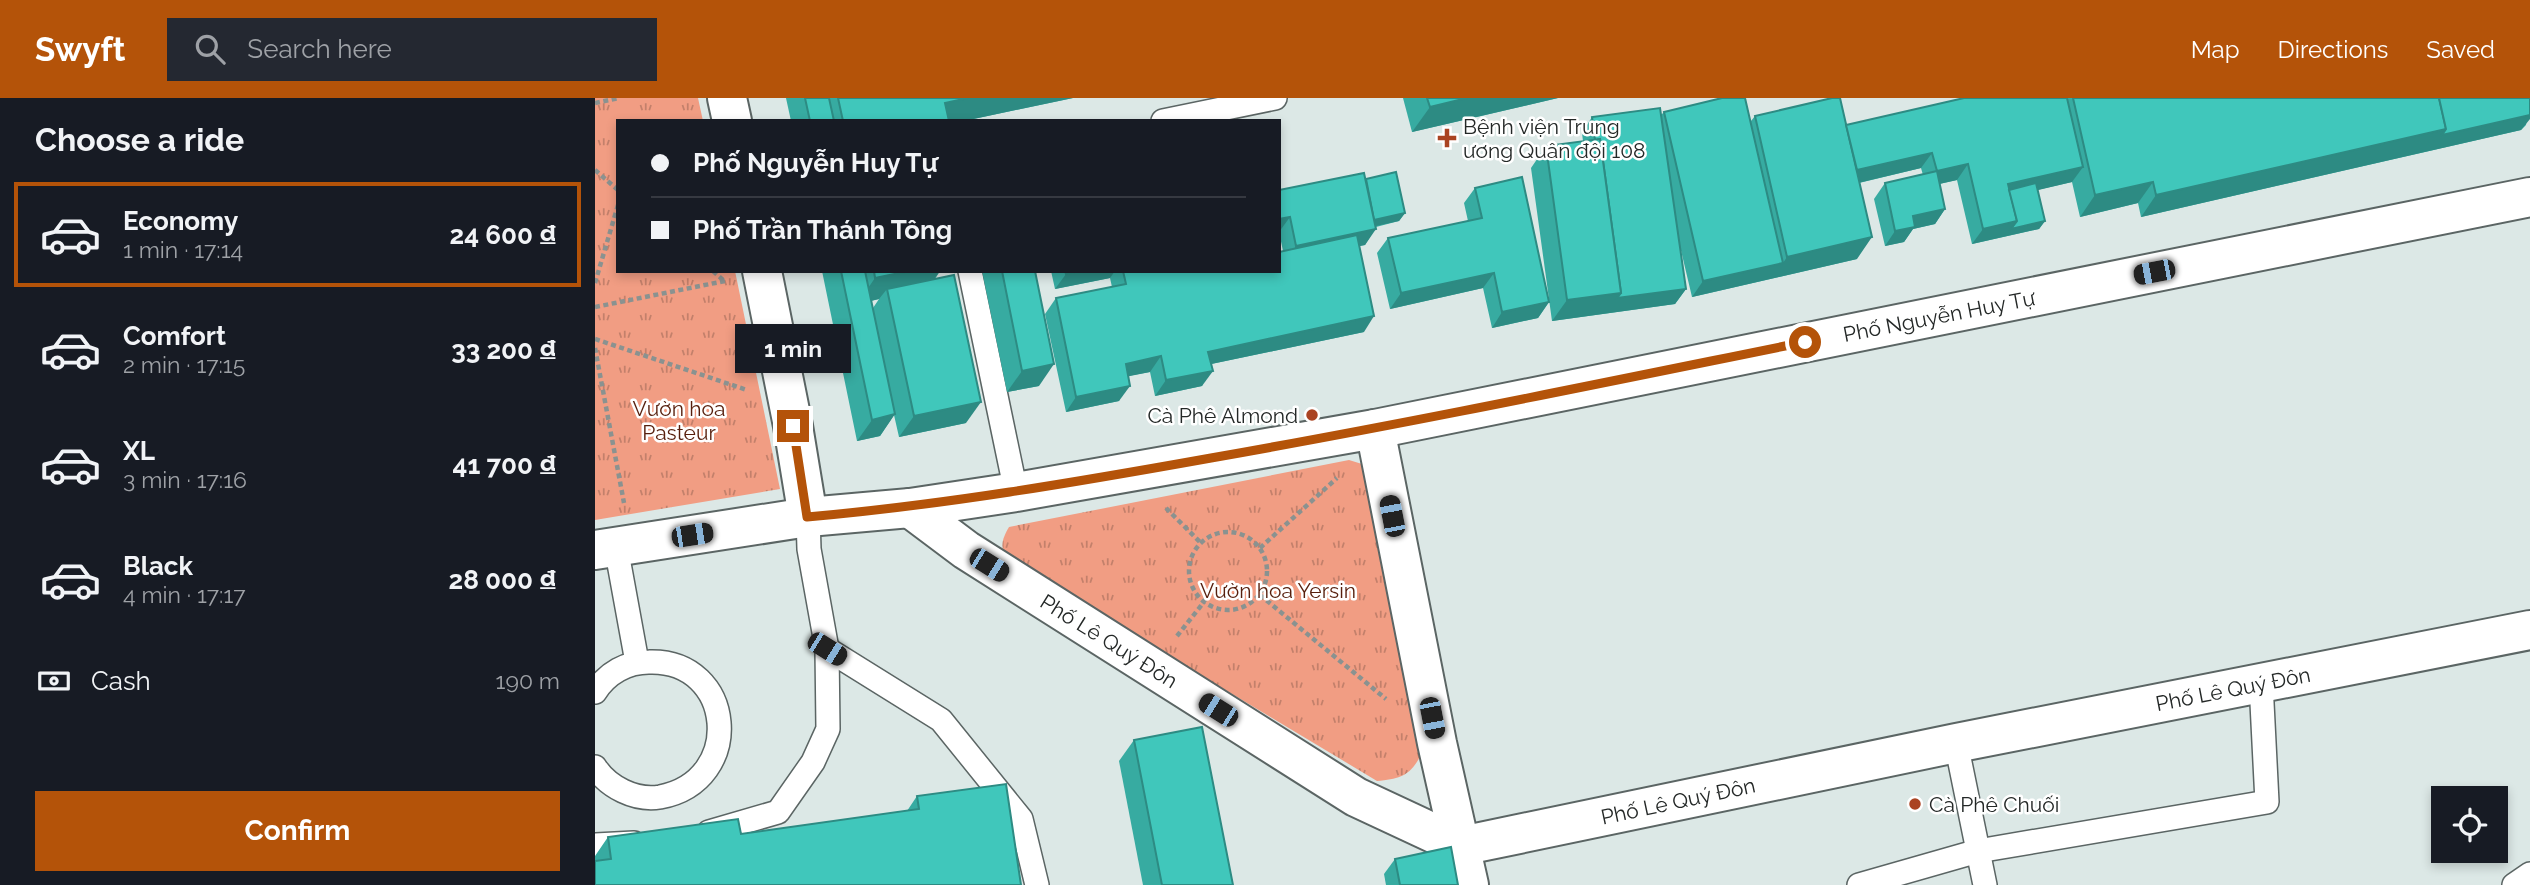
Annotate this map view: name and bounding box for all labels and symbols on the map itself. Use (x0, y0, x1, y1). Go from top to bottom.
place label: Bệnh viện Trung ương Quân đội 108 (1463, 114, 1646, 163)
marker: Bệnh viện Trung ương Quân đội 108 (1437, 128, 1457, 148)
car (2132, 258, 2177, 286)
street label: Phố Nguyễn Huy Tự (1841, 285, 2038, 347)
callout: 1 min (735, 324, 851, 374)
route start (1789, 326, 1821, 358)
park label: Vườn hoa Pasteur (632, 396, 726, 445)
place label: Cà Phê Almond (1147, 403, 1298, 428)
marker: Cà Phê Almond (1304, 407, 1320, 423)
route end (777, 410, 809, 442)
car (1378, 493, 1407, 539)
car (670, 521, 715, 549)
car (966, 545, 1013, 585)
park label: Vườn hoa Yersin (1200, 578, 1356, 603)
street label: Phố Lê Quý Đôn (1036, 589, 1182, 693)
car (804, 629, 851, 669)
street label: Phố Lê Quý Đôn (2154, 662, 2312, 716)
car (1195, 690, 1242, 730)
car (1418, 695, 1447, 741)
street label: Phố Lê Quý Đôn (1599, 772, 1757, 830)
place label: Cà Phê Chuối (1929, 792, 2059, 817)
marker: Cà Phê Chuối (1907, 796, 1923, 812)

